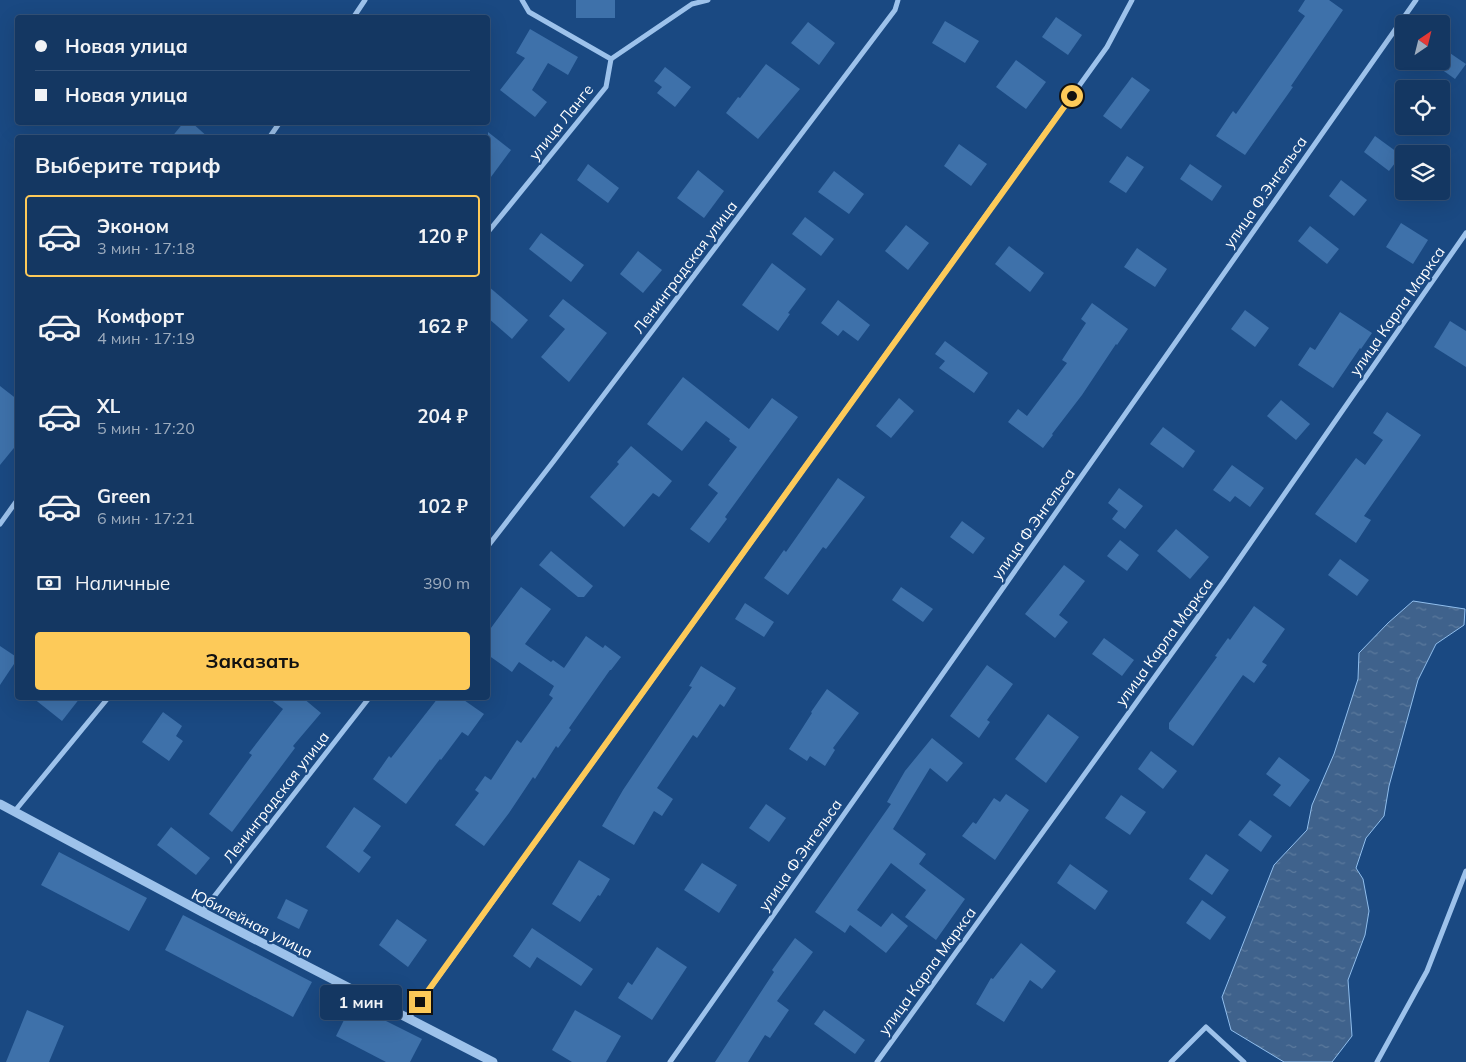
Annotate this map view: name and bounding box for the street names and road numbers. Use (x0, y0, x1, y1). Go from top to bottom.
street label: улица Ланге (525, 80, 597, 164)
street label: улица Ф.Энгельса (1219, 132, 1311, 252)
street label: Ленинградская улица (629, 197, 741, 337)
street label: улица Карла Маркса (1345, 243, 1449, 379)
street label: улица Ф.Энгельса (987, 464, 1079, 584)
street label: улица Карла Маркса (1111, 574, 1217, 710)
street label: Ленинградская улица (219, 728, 333, 866)
street label: улица Ф.Энгельса (754, 795, 846, 915)
street label: Юбилейная улица (188, 884, 316, 962)
street label: улица Карла Маркса (874, 903, 980, 1039)

